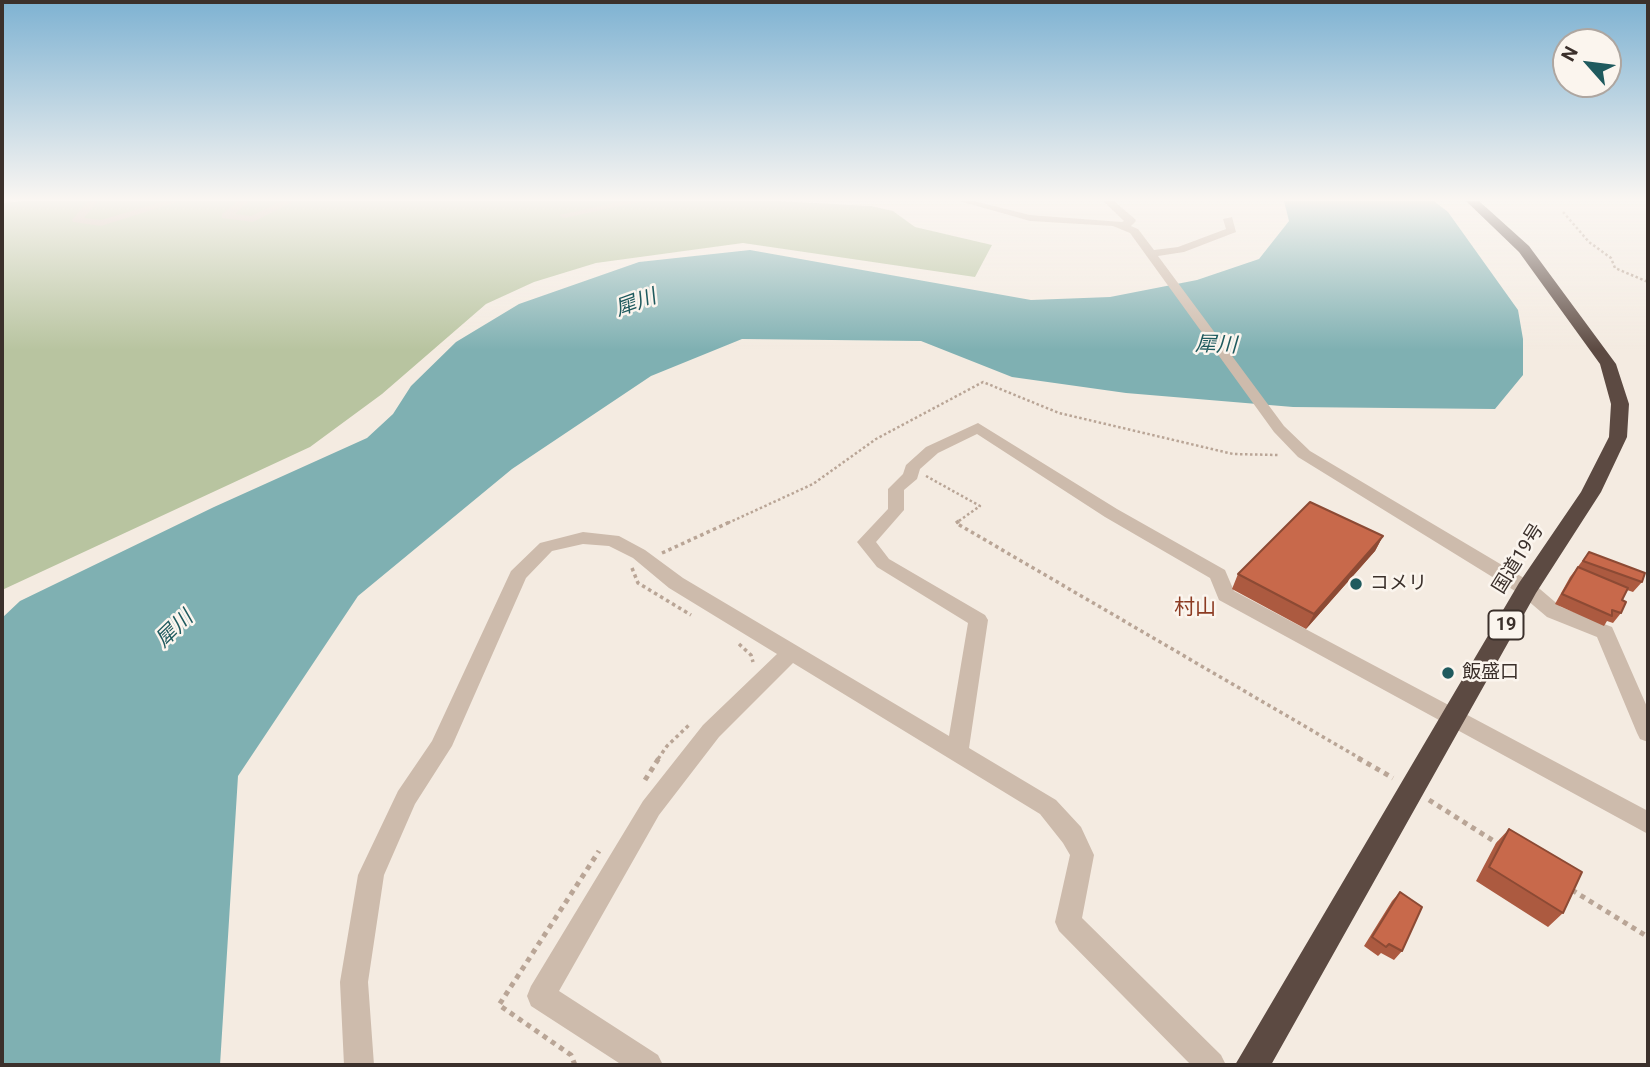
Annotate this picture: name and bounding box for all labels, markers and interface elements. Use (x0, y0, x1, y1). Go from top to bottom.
north arrow (1552, 28, 1622, 98)
text: N (1556, 43, 1583, 65)
water label: 犀川 (612, 285, 660, 323)
water label: 犀川 (1195, 333, 1237, 359)
street label: 国道19号 (1489, 520, 1549, 598)
place label: コメリ (1370, 573, 1427, 595)
marker: コメリ (1348, 576, 1364, 592)
district label: 村山 (1174, 596, 1216, 622)
water label: 犀川 (151, 606, 199, 654)
road number: 19 (1488, 610, 1524, 640)
place label: 飯盛口 (1462, 662, 1519, 684)
marker: 飯盛口 (1440, 665, 1456, 681)

